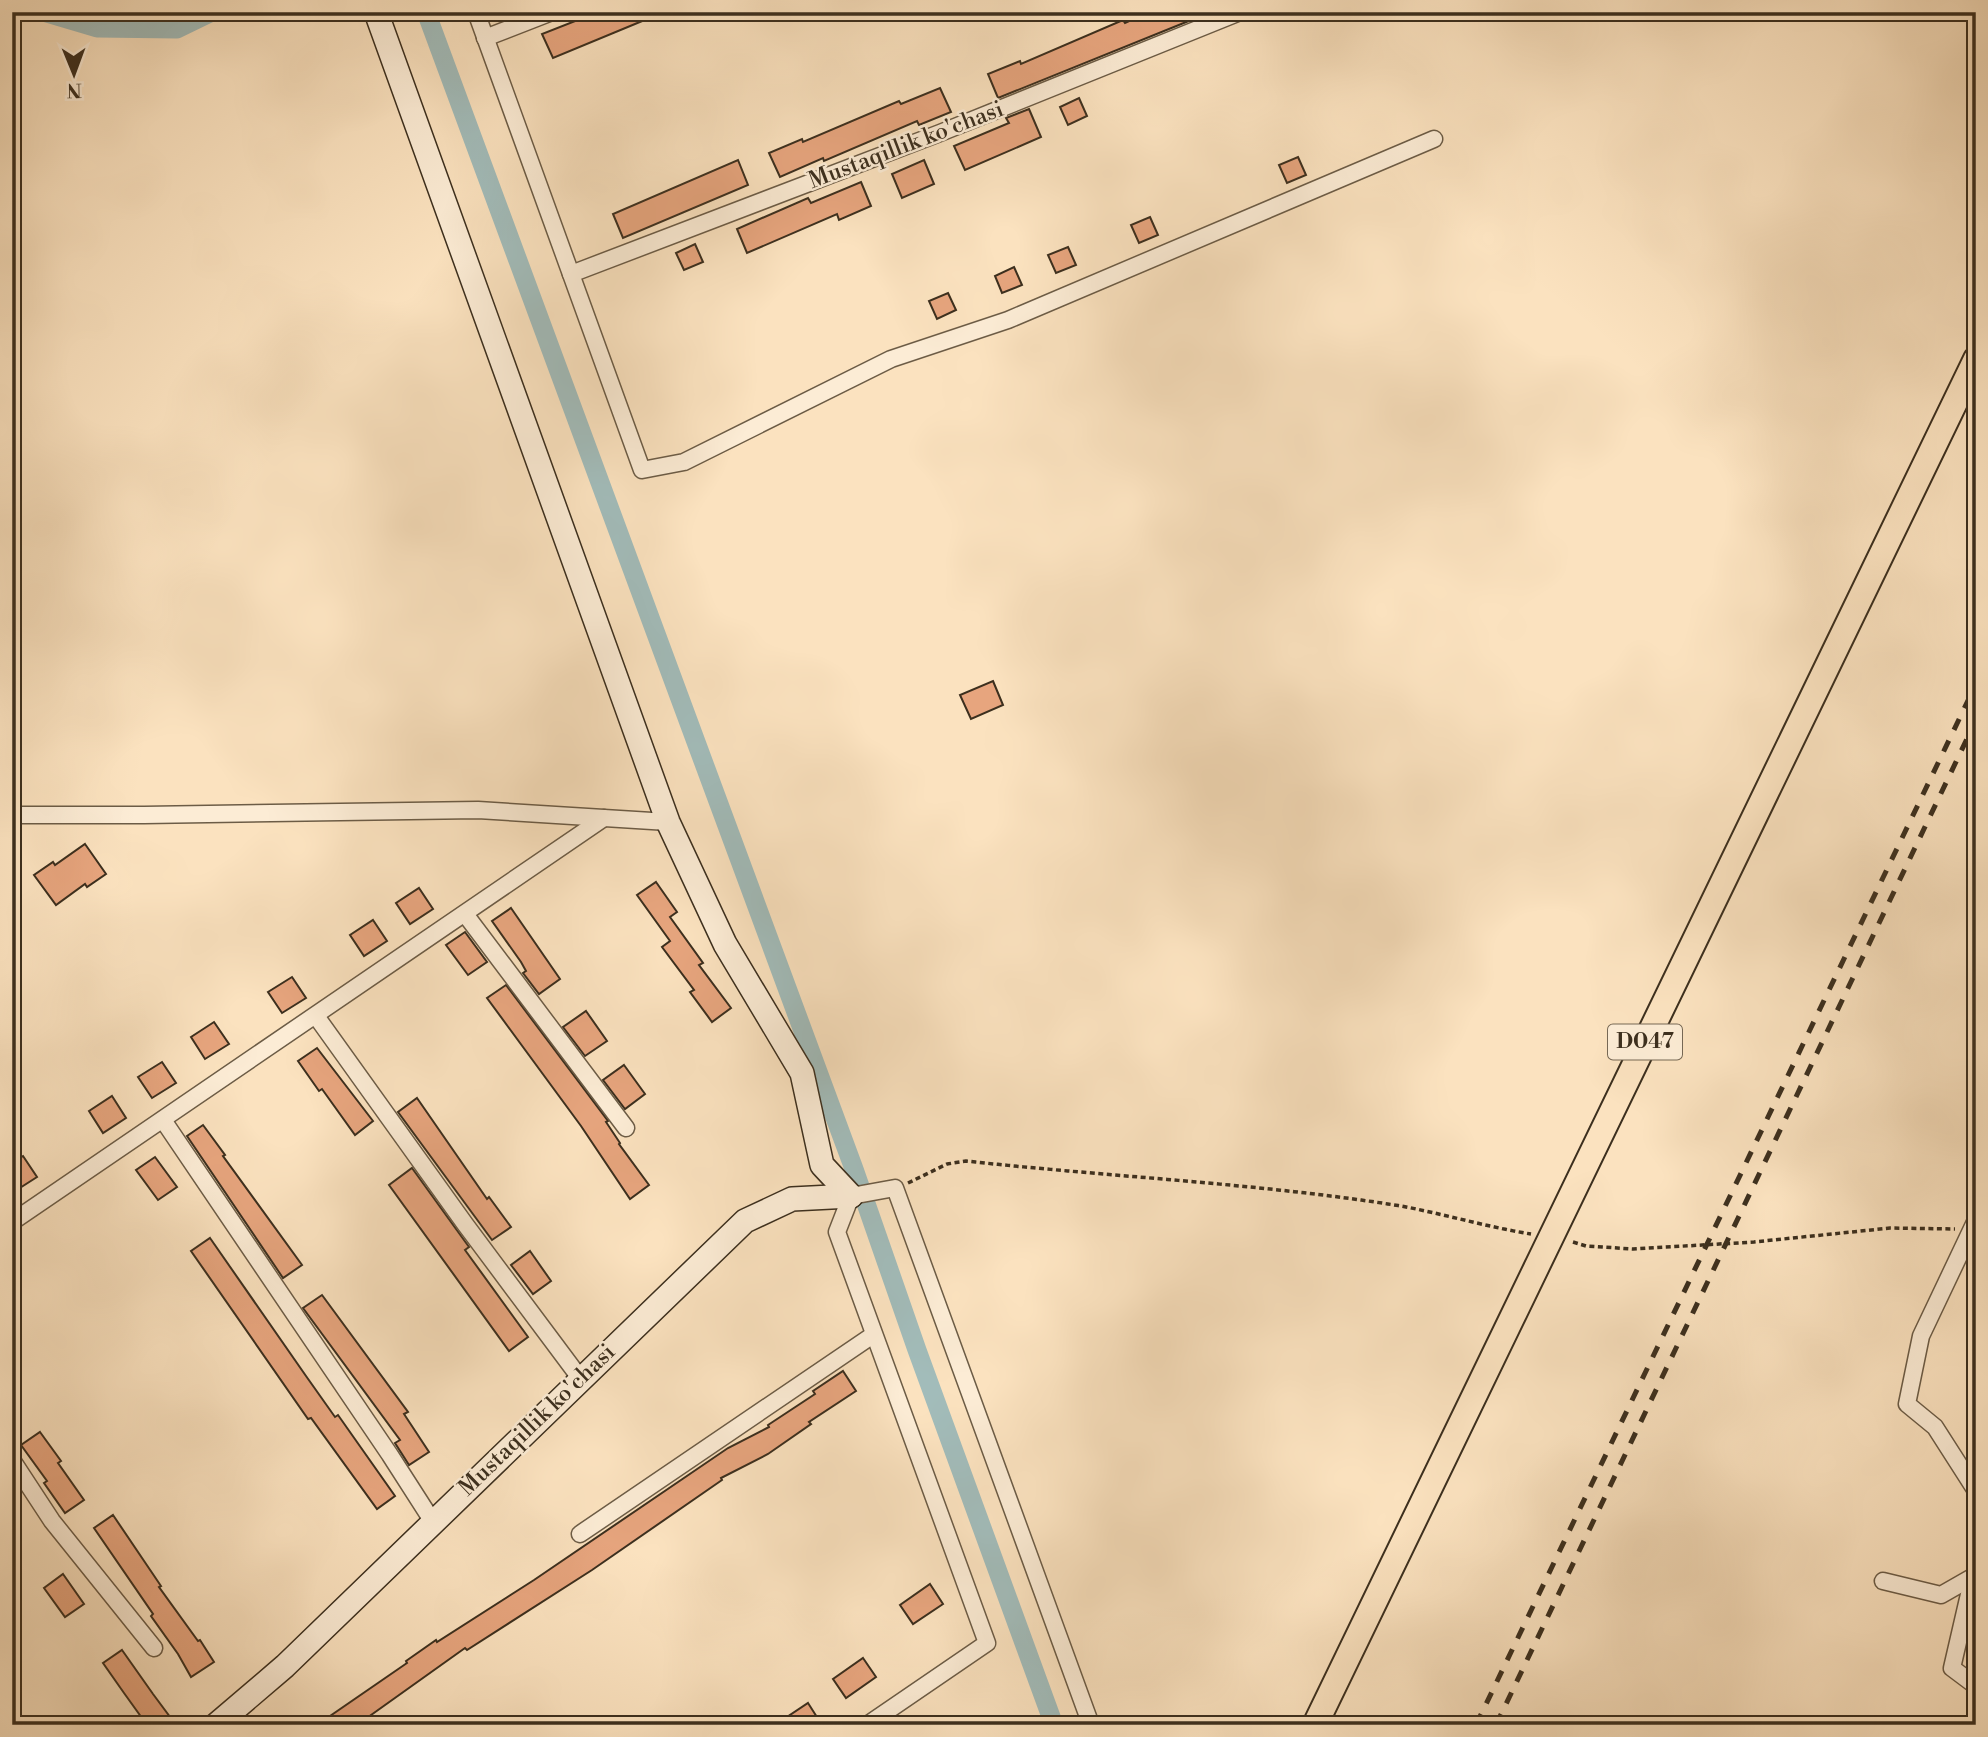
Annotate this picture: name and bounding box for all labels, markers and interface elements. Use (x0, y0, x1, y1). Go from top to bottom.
north arrow (38, 38, 108, 108)
text: N (67, 78, 82, 102)
street label: Mustaqillik ko'chasi (804, 95, 1008, 195)
road number: D047 (1608, 1024, 1682, 1060)
street label: Mustaqillik ko'chasi (453, 1338, 621, 1502)

